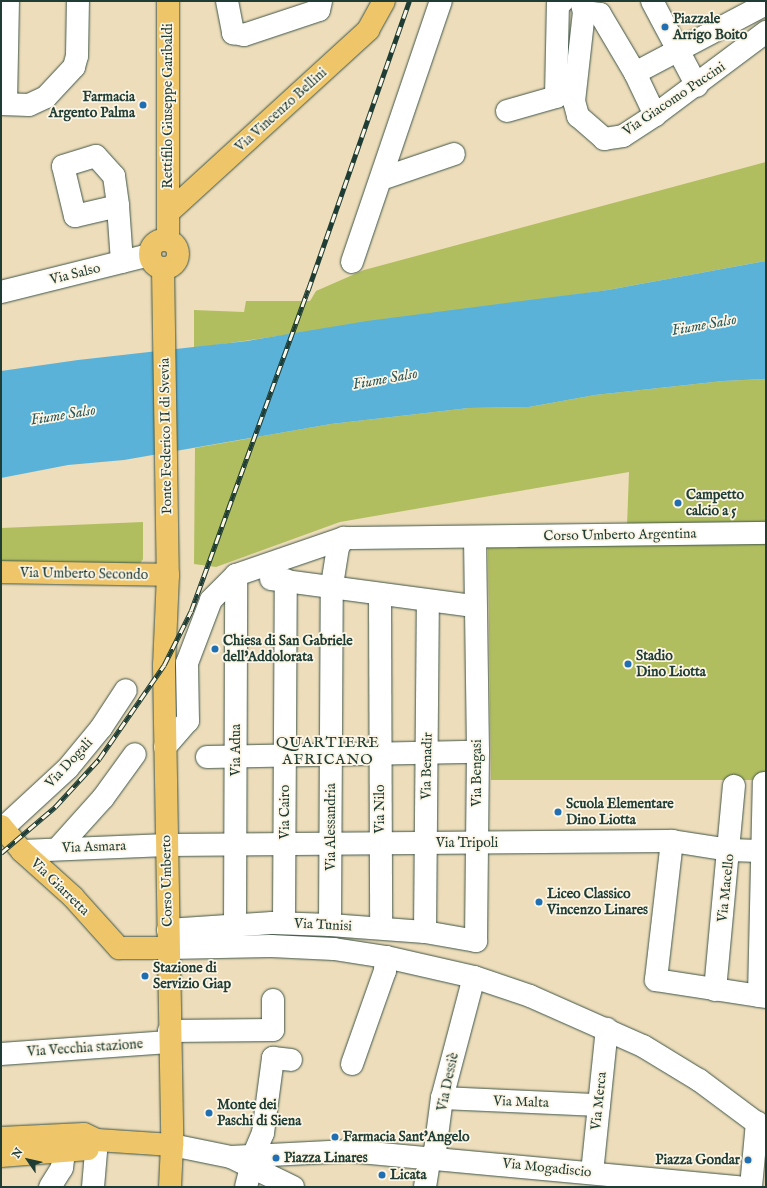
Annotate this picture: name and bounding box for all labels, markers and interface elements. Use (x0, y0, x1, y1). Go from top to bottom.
place label: Piazzale Arrigo Boito (673, 11, 747, 44)
marker: Piazzale Arrigo Boito (660, 22, 670, 32)
street label: Rettifilo Giuseppe Garibaldi (160, 23, 176, 189)
street label: Via Giacomo Puccini (619, 58, 729, 140)
street label: Via Vincenzo Bellini (232, 64, 330, 156)
place label: Farmacia Argento Palma (49, 89, 135, 122)
marker: Farmacia Argento Palma (138, 100, 148, 110)
street label: Via Salso (48, 260, 102, 288)
water label: Fiume Salso (670, 310, 738, 340)
street label: Ponte Federico II di Svevia (156, 358, 176, 514)
water label: Fiume Salso (351, 364, 419, 394)
water label: Fiume Salso (29, 401, 97, 429)
place label: Campetto calcio a 5 (686, 487, 744, 520)
marker: Campetto calcio a 5 (673, 498, 683, 508)
street label: Corso Umberto Argentina (543, 525, 697, 545)
street label: Via Umberto Secondo (20, 564, 148, 584)
place label: Chiesa di San Gabriele dell'Addolorata (223, 633, 353, 666)
marker: Chiesa di San Gabriele dell'Addolorata (210, 644, 220, 654)
place label: Stadio Dino Liotta (636, 648, 706, 680)
marker: Stadio Dino Liotta (623, 659, 633, 669)
street label: Via Adua (228, 724, 244, 776)
street label: Via Benadir (418, 732, 436, 800)
district label: QUARTIERE AFRICANO (276, 733, 380, 768)
street label: Via Dogali (42, 735, 96, 791)
street label: Via Bengasi (469, 739, 485, 807)
street label: Via Alessandria (323, 783, 339, 871)
street label: Via Nilo (372, 784, 388, 834)
street label: Via Cairo (277, 785, 293, 839)
place label: Scuola Elementare Dino Liotta (566, 796, 674, 828)
marker: Scuola Elementare Dino Liotta (553, 807, 563, 817)
street label: Corso Umberto (158, 835, 176, 927)
street label: Via Tripoli (436, 835, 498, 851)
street label: Via Asmara (62, 837, 126, 857)
street label: Via Macello (714, 853, 738, 923)
street label: Via Giarretta (27, 855, 93, 919)
place label: Liceo Classico Vincenzo Linares (547, 886, 648, 918)
marker: Liceo Classico Vincenzo Linares (534, 897, 544, 907)
street label: Via Tunisi (294, 915, 352, 935)
place label: Stazione di Servizio Giap (153, 960, 231, 992)
marker: Stazione di Servizio Giap (140, 971, 150, 981)
street label: Via Vecchia stazione (26, 1036, 144, 1060)
street label: Via Dessiè (434, 1051, 462, 1113)
street label: Via Merca (588, 1071, 610, 1131)
street label: Via Malta (493, 1093, 549, 1111)
place label: Monte dei Paschi di Siena (217, 1097, 301, 1130)
marker: Monte dei Paschi di Siena (204, 1108, 214, 1118)
place label: Farmacia Sant'Angelo (343, 1129, 470, 1145)
marker: Farmacia Sant'Angelo (330, 1132, 340, 1142)
north arrow (8, 1140, 48, 1180)
text: N (10, 1145, 27, 1161)
place label: Piazza Linares (284, 1150, 368, 1166)
place label: Piazza Gondar (655, 1152, 740, 1168)
marker: Piazza Linares (271, 1153, 281, 1163)
street label: Via Mogadiscio (502, 1155, 592, 1181)
marker: Piazza Gondar (743, 1155, 753, 1165)
place label: Licata (390, 1167, 427, 1183)
marker: Licata (377, 1170, 387, 1180)

